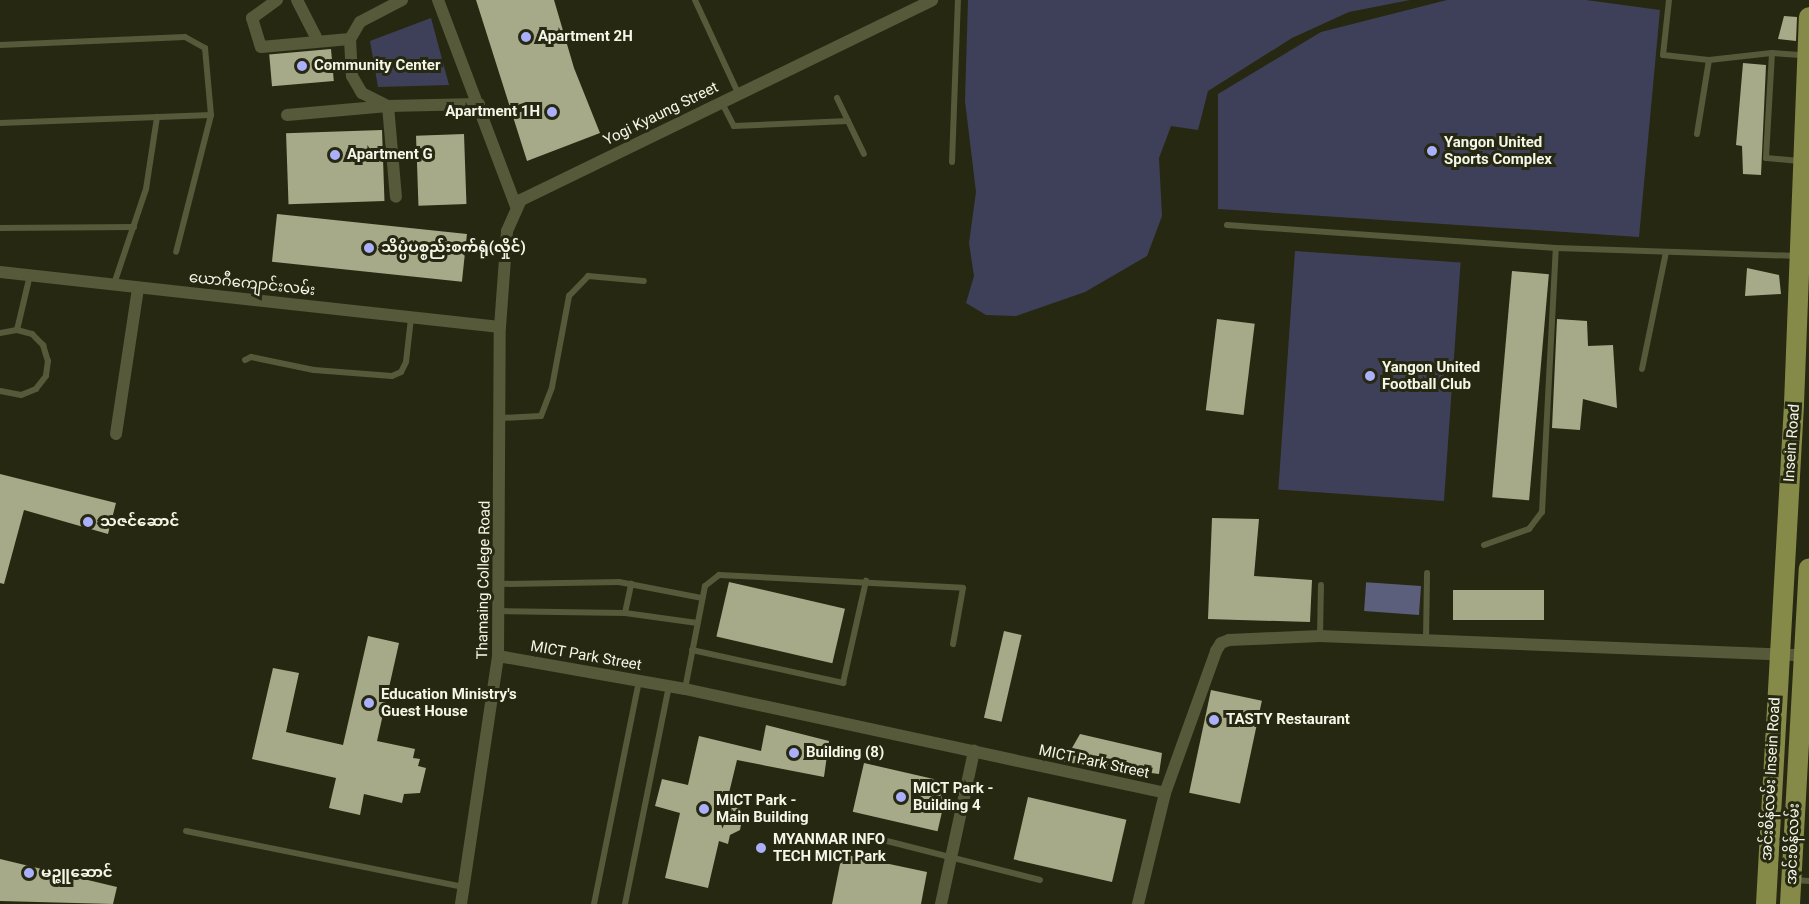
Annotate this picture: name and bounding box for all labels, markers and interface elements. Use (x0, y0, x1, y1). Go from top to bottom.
place label: Apartment 2H (538, 28, 633, 46)
marker: Apartment 2H (519, 30, 533, 44)
place label: Community Center (314, 57, 440, 75)
marker: Community Center (295, 59, 309, 73)
street label: Yogi Kyaung Street (601, 78, 721, 150)
place label: Apartment 1H (445, 103, 540, 121)
marker: Apartment 1H (545, 105, 559, 119)
place label: Yangon United Sports Complex (1444, 133, 1552, 168)
marker: Yangon United Sports Complex (1425, 144, 1439, 158)
place label: Apartment G (347, 146, 433, 164)
marker: Apartment G (328, 148, 342, 162)
place label: သိပ္ပံပစ္စည်းစက်ရုံ(လှိုင်) (381, 239, 526, 257)
marker: သိပ္ပံပစ္စည်းစက်ရုံ(လှိုင်) (362, 241, 376, 255)
street label: ယောဂီကျောင်းလမ်း (188, 268, 316, 300)
place label: Yangon United Football Club (1382, 358, 1480, 393)
marker: Yangon United Football Club (1363, 369, 1377, 383)
street label: Insein Road (1780, 403, 1804, 483)
street label: Thamaing College Road (474, 500, 494, 660)
place label: သဇင်ဆောင် (100, 513, 179, 531)
marker: သဇင်ဆောင် (81, 515, 95, 529)
street label: MICT Park Street (529, 637, 643, 675)
place label: Education Ministry's Guest House (381, 685, 517, 720)
marker: Education Ministry's Guest House (362, 696, 376, 710)
street label: အင်းစိန်လမ်း Insein Road (1758, 697, 1784, 861)
place label: TASTY Restaurant (1226, 711, 1350, 729)
marker: TASTY Restaurant (1207, 713, 1221, 727)
street label: MICT Park Street (1037, 741, 1151, 783)
place label: Building (8) (806, 744, 884, 762)
marker: Building (8) (787, 746, 801, 760)
place label: MICT Park - Building 4 (913, 779, 994, 814)
marker: MICT Park - Building 4 (894, 790, 908, 804)
place label: MICT Park - Main Building (716, 791, 809, 826)
marker: MICT Park - Main Building (697, 802, 711, 816)
street label: အင်းစိန်လမ်း (1783, 803, 1803, 885)
place label: MYANMAR INFO TECH MICT Park (773, 830, 886, 865)
marker: MYANMAR INFO TECH MICT Park (754, 841, 768, 855)
place label: မဉ္ဇူဆောင် (41, 864, 113, 882)
marker: မဉ္ဇူဆောင် (22, 866, 36, 880)

